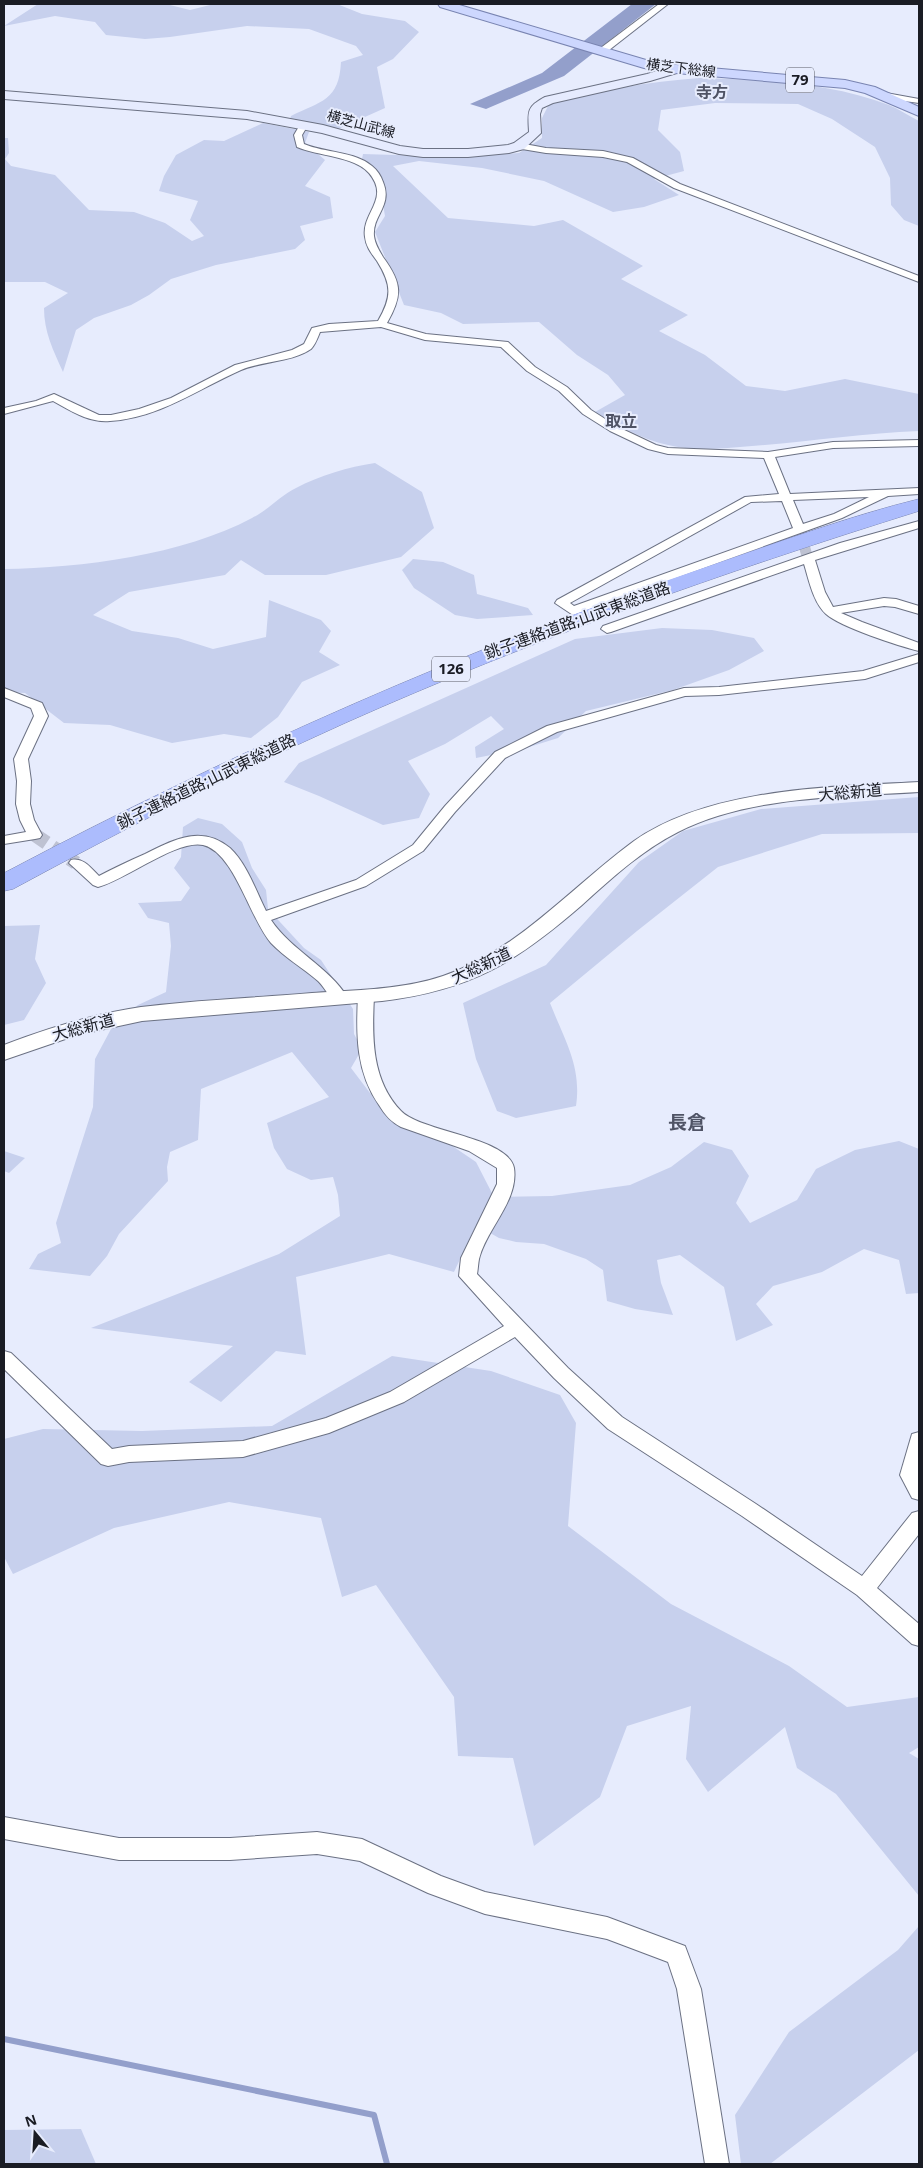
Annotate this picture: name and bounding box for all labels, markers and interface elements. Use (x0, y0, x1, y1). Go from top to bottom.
street label: 横芝下総線 (645, 54, 717, 81)
road number: 79 (786, 68, 814, 92)
district label: 寺方 (696, 81, 728, 103)
street label: 横芝山武線 (325, 105, 397, 142)
district label: 取立 (605, 410, 637, 432)
street label: 銚子連絡道路;山武東総道路 (481, 576, 673, 664)
road number: 126 (432, 656, 470, 682)
street label: 銚子連絡道路;山武東総道路 (113, 728, 299, 834)
street label: 大総新道 (817, 778, 883, 806)
street label: 大総新道 (447, 942, 515, 988)
street label: 大総新道 (49, 1008, 117, 1046)
district label: 長倉 (668, 1109, 706, 1135)
north arrow (10, 2108, 60, 2158)
text: N (22, 2109, 39, 2131)

